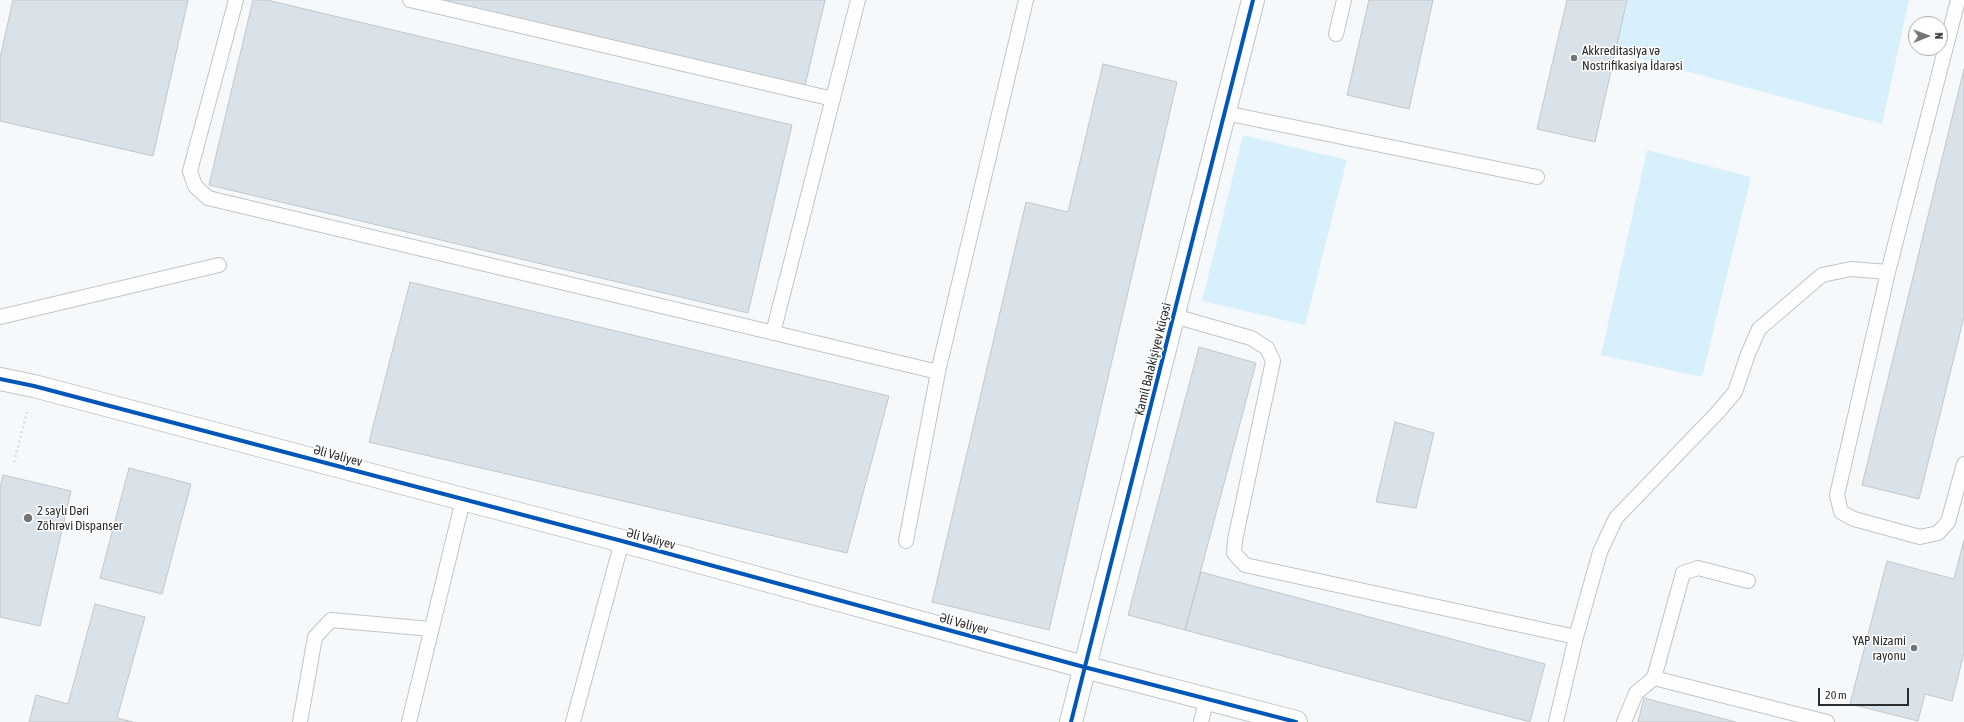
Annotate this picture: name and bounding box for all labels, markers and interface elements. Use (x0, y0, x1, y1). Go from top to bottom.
north arrow (1908, 16, 1948, 56)
text: N (1933, 32, 1945, 39)
place label: Akkreditasiya və Nostrifikasiya İdarəsi (1582, 43, 1683, 74)
marker: Akkreditasiya və Nostrifikasiya İdarəsi (1569, 53, 1579, 63)
street label: Kamil Balakişiyev küçəsi (1131, 301, 1175, 417)
street label: Əli Vəliyev (312, 442, 364, 470)
place label: 2 saylı Dəri Zöhrəvi Dispanser (37, 503, 123, 534)
marker: 2 saylı Dəri Zöhrəvi Dispanser (22, 512, 34, 524)
street label: Əli Vəliyev (625, 525, 677, 553)
street label: Əli Vəliyev (938, 610, 990, 638)
place label: YAP Nizami rayonu (1853, 633, 1906, 664)
marker: YAP Nizami rayonu (1909, 643, 1919, 653)
scale bar (1820, 680, 1911, 706)
text: 20 m (1825, 688, 1847, 702)

